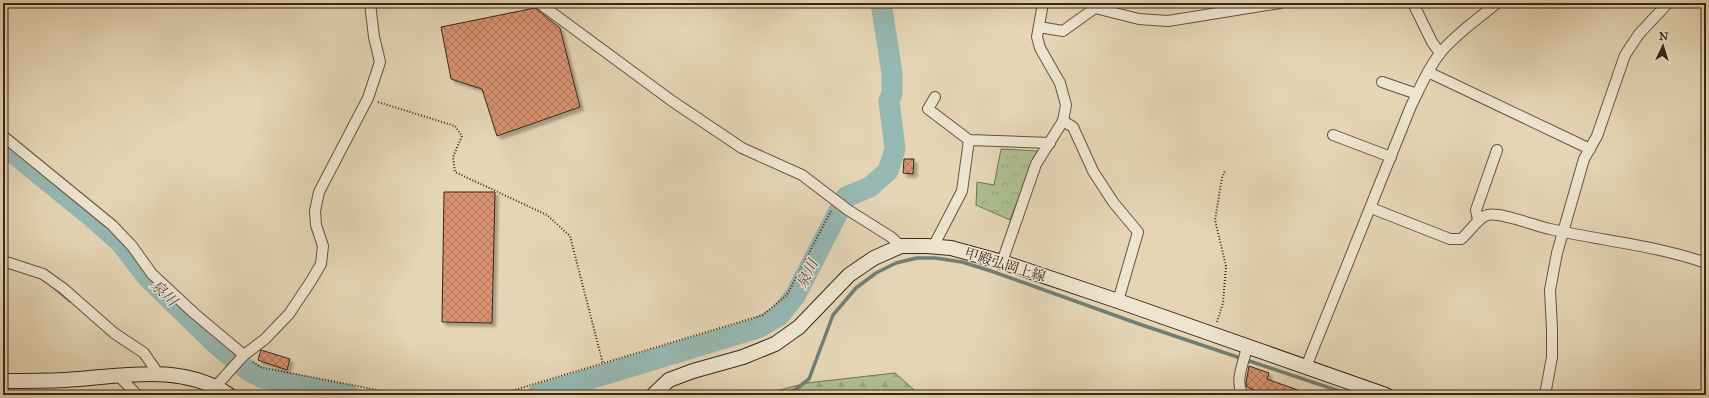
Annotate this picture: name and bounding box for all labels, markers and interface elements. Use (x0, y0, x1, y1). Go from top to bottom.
north arrow (1643, 26, 1683, 66)
text: N (1659, 30, 1669, 43)
street label: 甲殿弘岡上線 (962, 245, 1048, 285)
water label: 泉川 (792, 255, 823, 291)
water label: 泉川 (147, 276, 182, 311)

